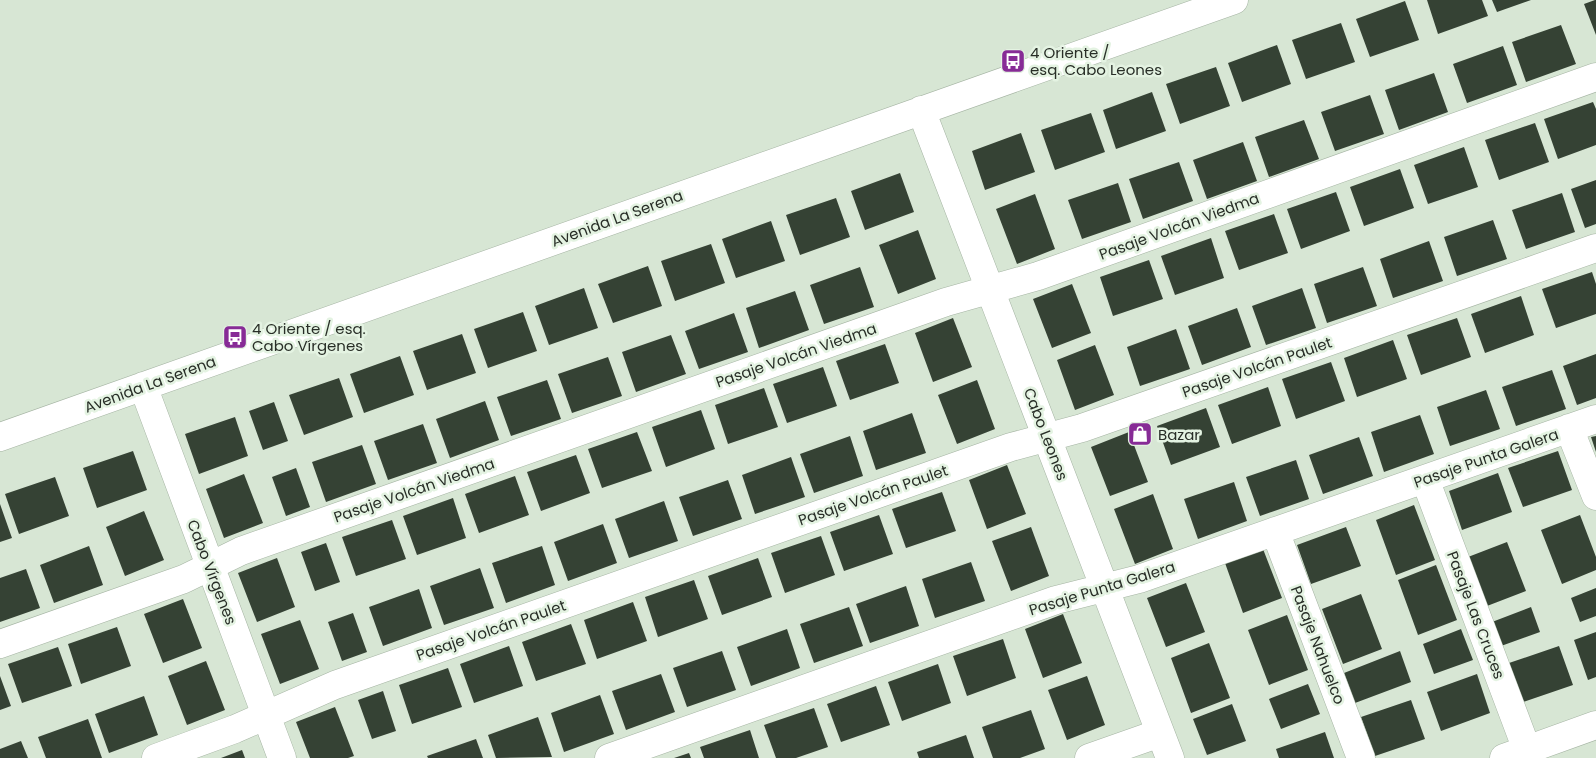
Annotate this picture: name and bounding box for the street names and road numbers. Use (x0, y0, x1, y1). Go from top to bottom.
street label: Avenida La Serena (548, 184, 686, 252)
street label: Pasaje Volcán Viedma (1096, 187, 1262, 265)
street label: Pasaje Volcán Viedma (713, 318, 879, 392)
street label: Pasaje Volcán Paulet (1179, 332, 1335, 402)
street label: Avenida La Serena (81, 350, 219, 418)
street label: Cabo Leones (1019, 385, 1073, 483)
street label: Pasaje Punta Galera (1411, 423, 1561, 493)
street label: Pasaje Volcán Viedma (331, 453, 497, 527)
street label: Pasaje Volcán Paulet (795, 460, 951, 530)
street label: Cabo Vírgenes (182, 516, 242, 628)
street label: Pasaje Las Cruces (1442, 548, 1510, 682)
street label: Pasaje Punta Galera (1026, 556, 1178, 620)
street label: Pasaje Nahuelco (1286, 583, 1350, 707)
street label: Pasaje Volcán Paulet (413, 595, 569, 665)

